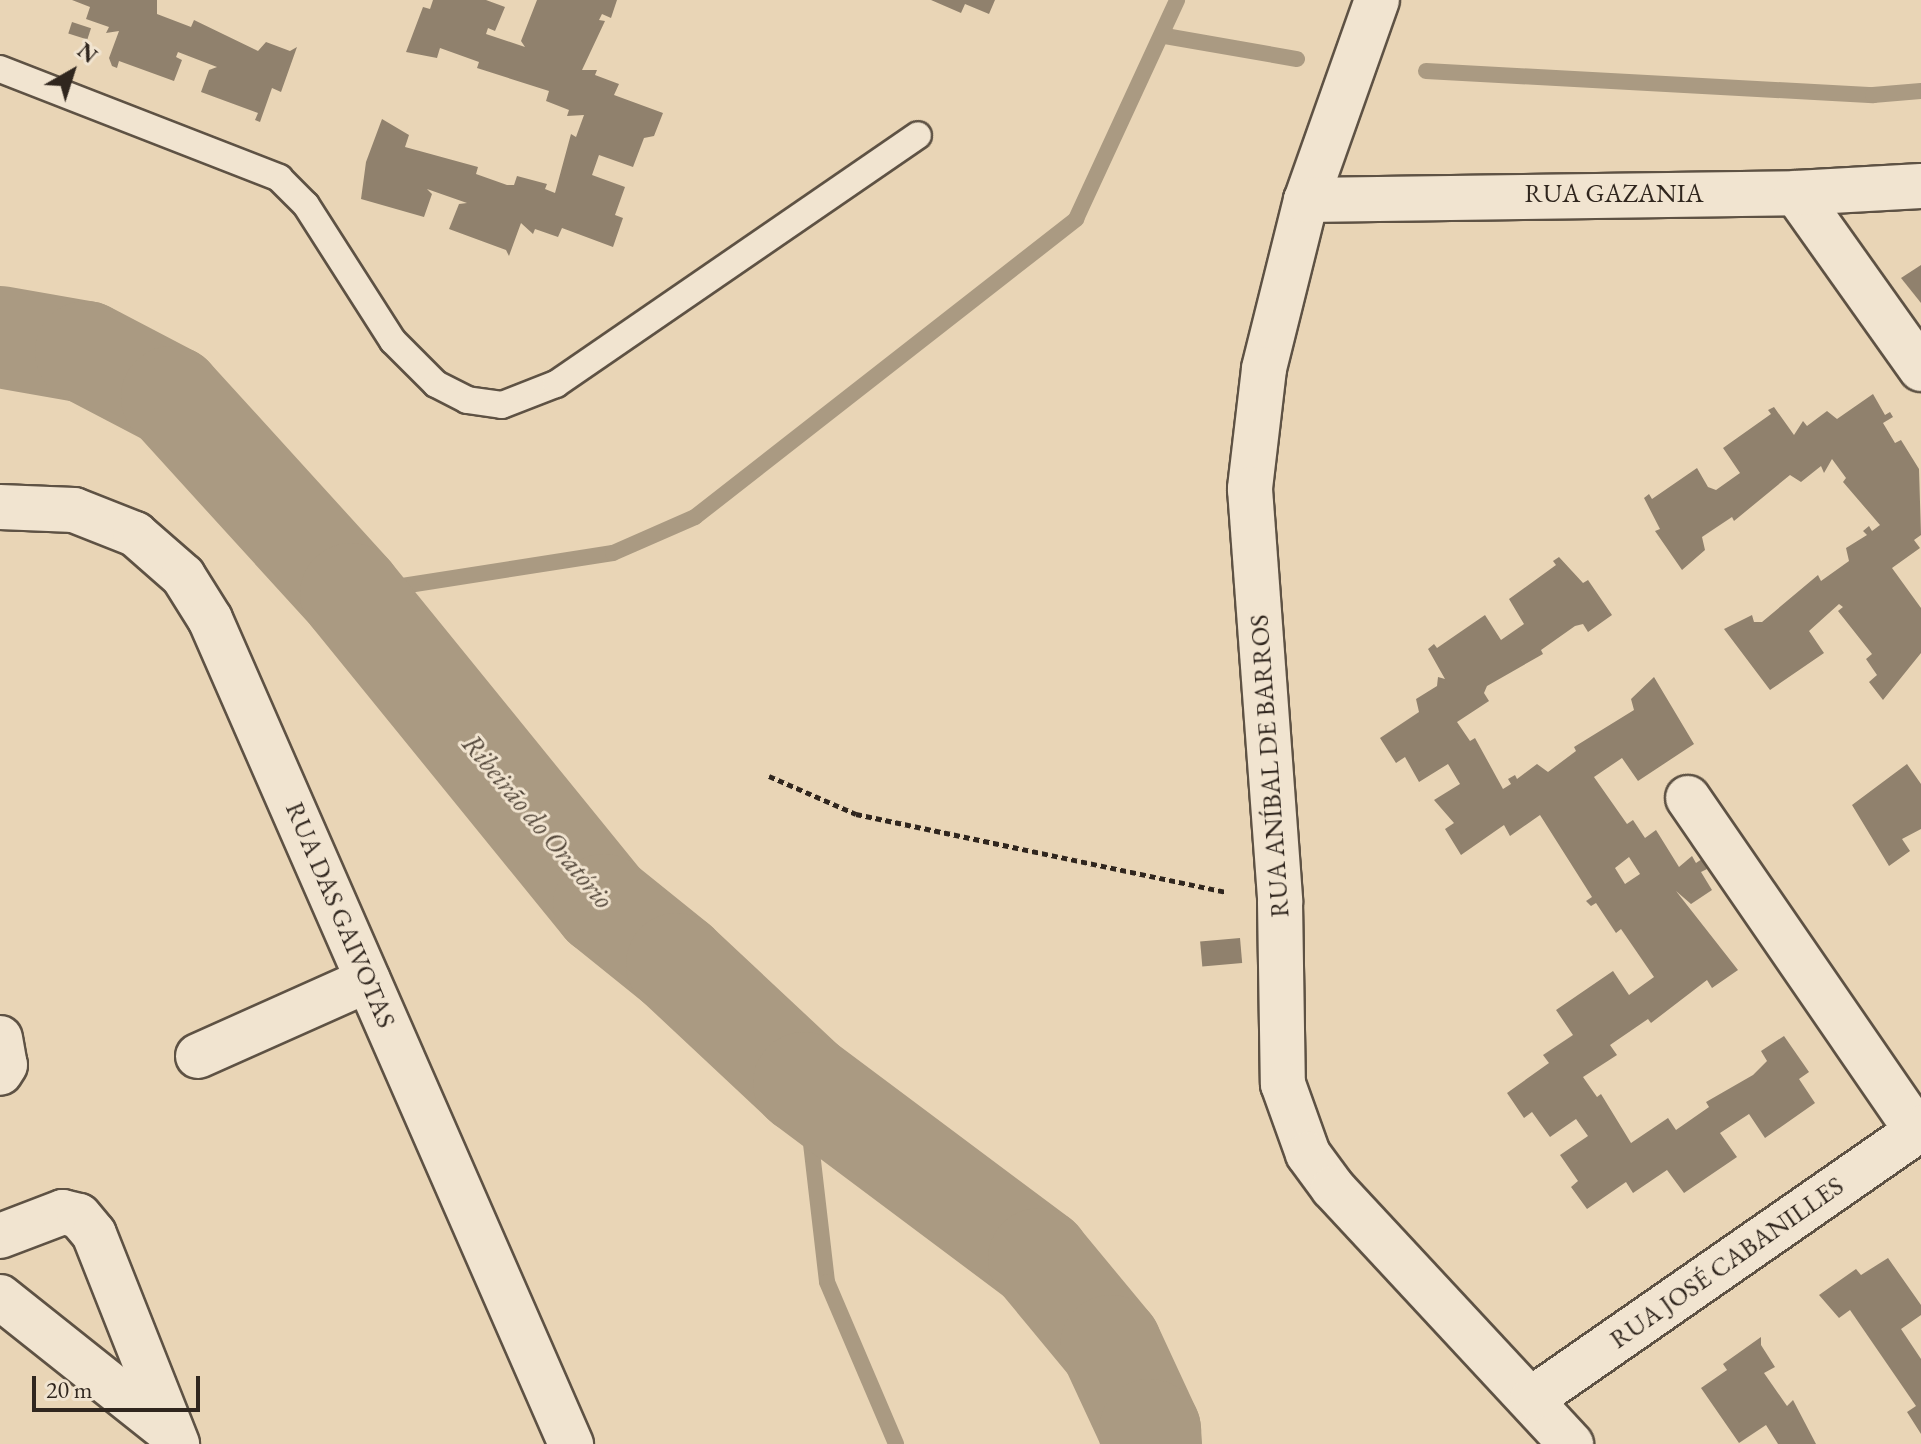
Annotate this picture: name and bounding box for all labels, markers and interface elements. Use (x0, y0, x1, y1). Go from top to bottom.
north arrow (32, 32, 112, 112)
text: N (71, 36, 103, 70)
street label: RUA GAZANIA (1525, 178, 1703, 210)
street label: RUA ANÍBAL DE BARROS (1244, 613, 1296, 919)
water label: Ribeirão do Oratório (455, 727, 621, 915)
street label: RUA DAS GAIVOTAS (278, 798, 402, 1032)
street label: RUA JOSÉ CABANILLES (1604, 1171, 1850, 1355)
scale bar (36, 1360, 204, 1410)
text: 20 m (46, 1374, 93, 1405)

